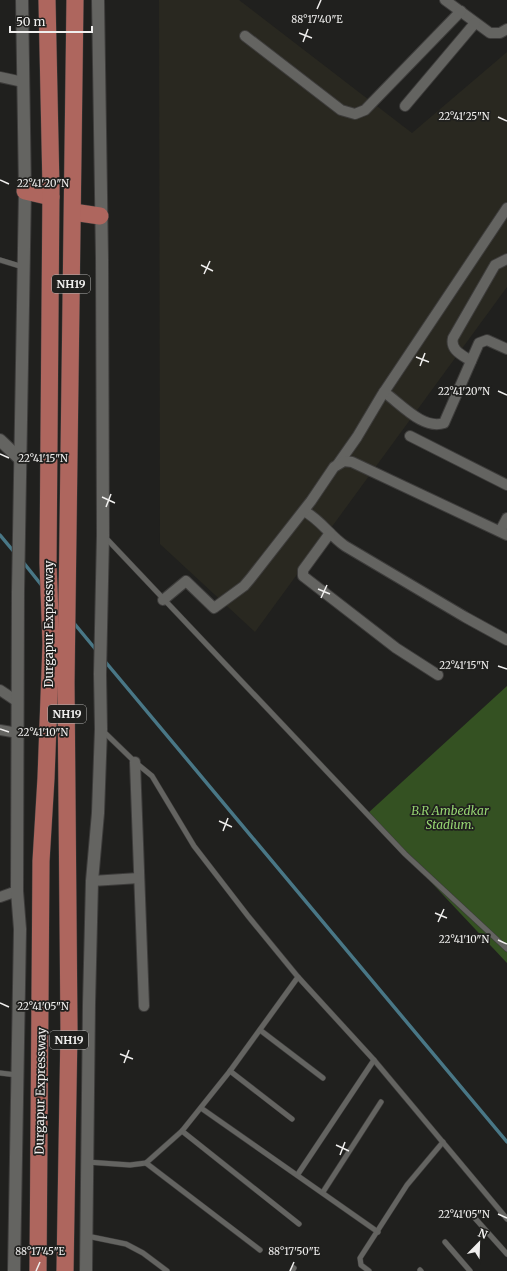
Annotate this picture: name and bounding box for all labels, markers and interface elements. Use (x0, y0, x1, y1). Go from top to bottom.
scale bar (10, 8, 92, 34)
text: 88°17'40"E (291, 13, 343, 26)
text: 50 m (16, 14, 45, 29)
text: 22°41'25"N (438, 110, 490, 123)
text: 22°41'20"N (17, 177, 69, 190)
road number: NH19 (52, 275, 90, 293)
text: 22°41'20"N (438, 385, 490, 398)
text: 22°41'15"N (18, 452, 68, 465)
street label: Durgapur Expressway (41, 560, 56, 688)
text: 22°41'15"N (439, 659, 489, 672)
road number: NH19 (48, 705, 86, 723)
text: 22°41'10"N (18, 726, 68, 739)
park label: B.R Ambedkar Stadium. (411, 803, 490, 832)
text: 22°41'10"N (439, 933, 489, 946)
text: 22°41'05"N (17, 1000, 69, 1013)
street label: Durgapur Expressway (31, 1027, 49, 1155)
road number: NH19 (50, 1031, 88, 1049)
text: 22°41'05"N (438, 1208, 490, 1221)
north arrow (459, 1223, 499, 1263)
text: N (476, 1226, 490, 1242)
text: 88°17'45"E (15, 1245, 66, 1258)
text: 88°17'50"E (268, 1245, 320, 1258)

